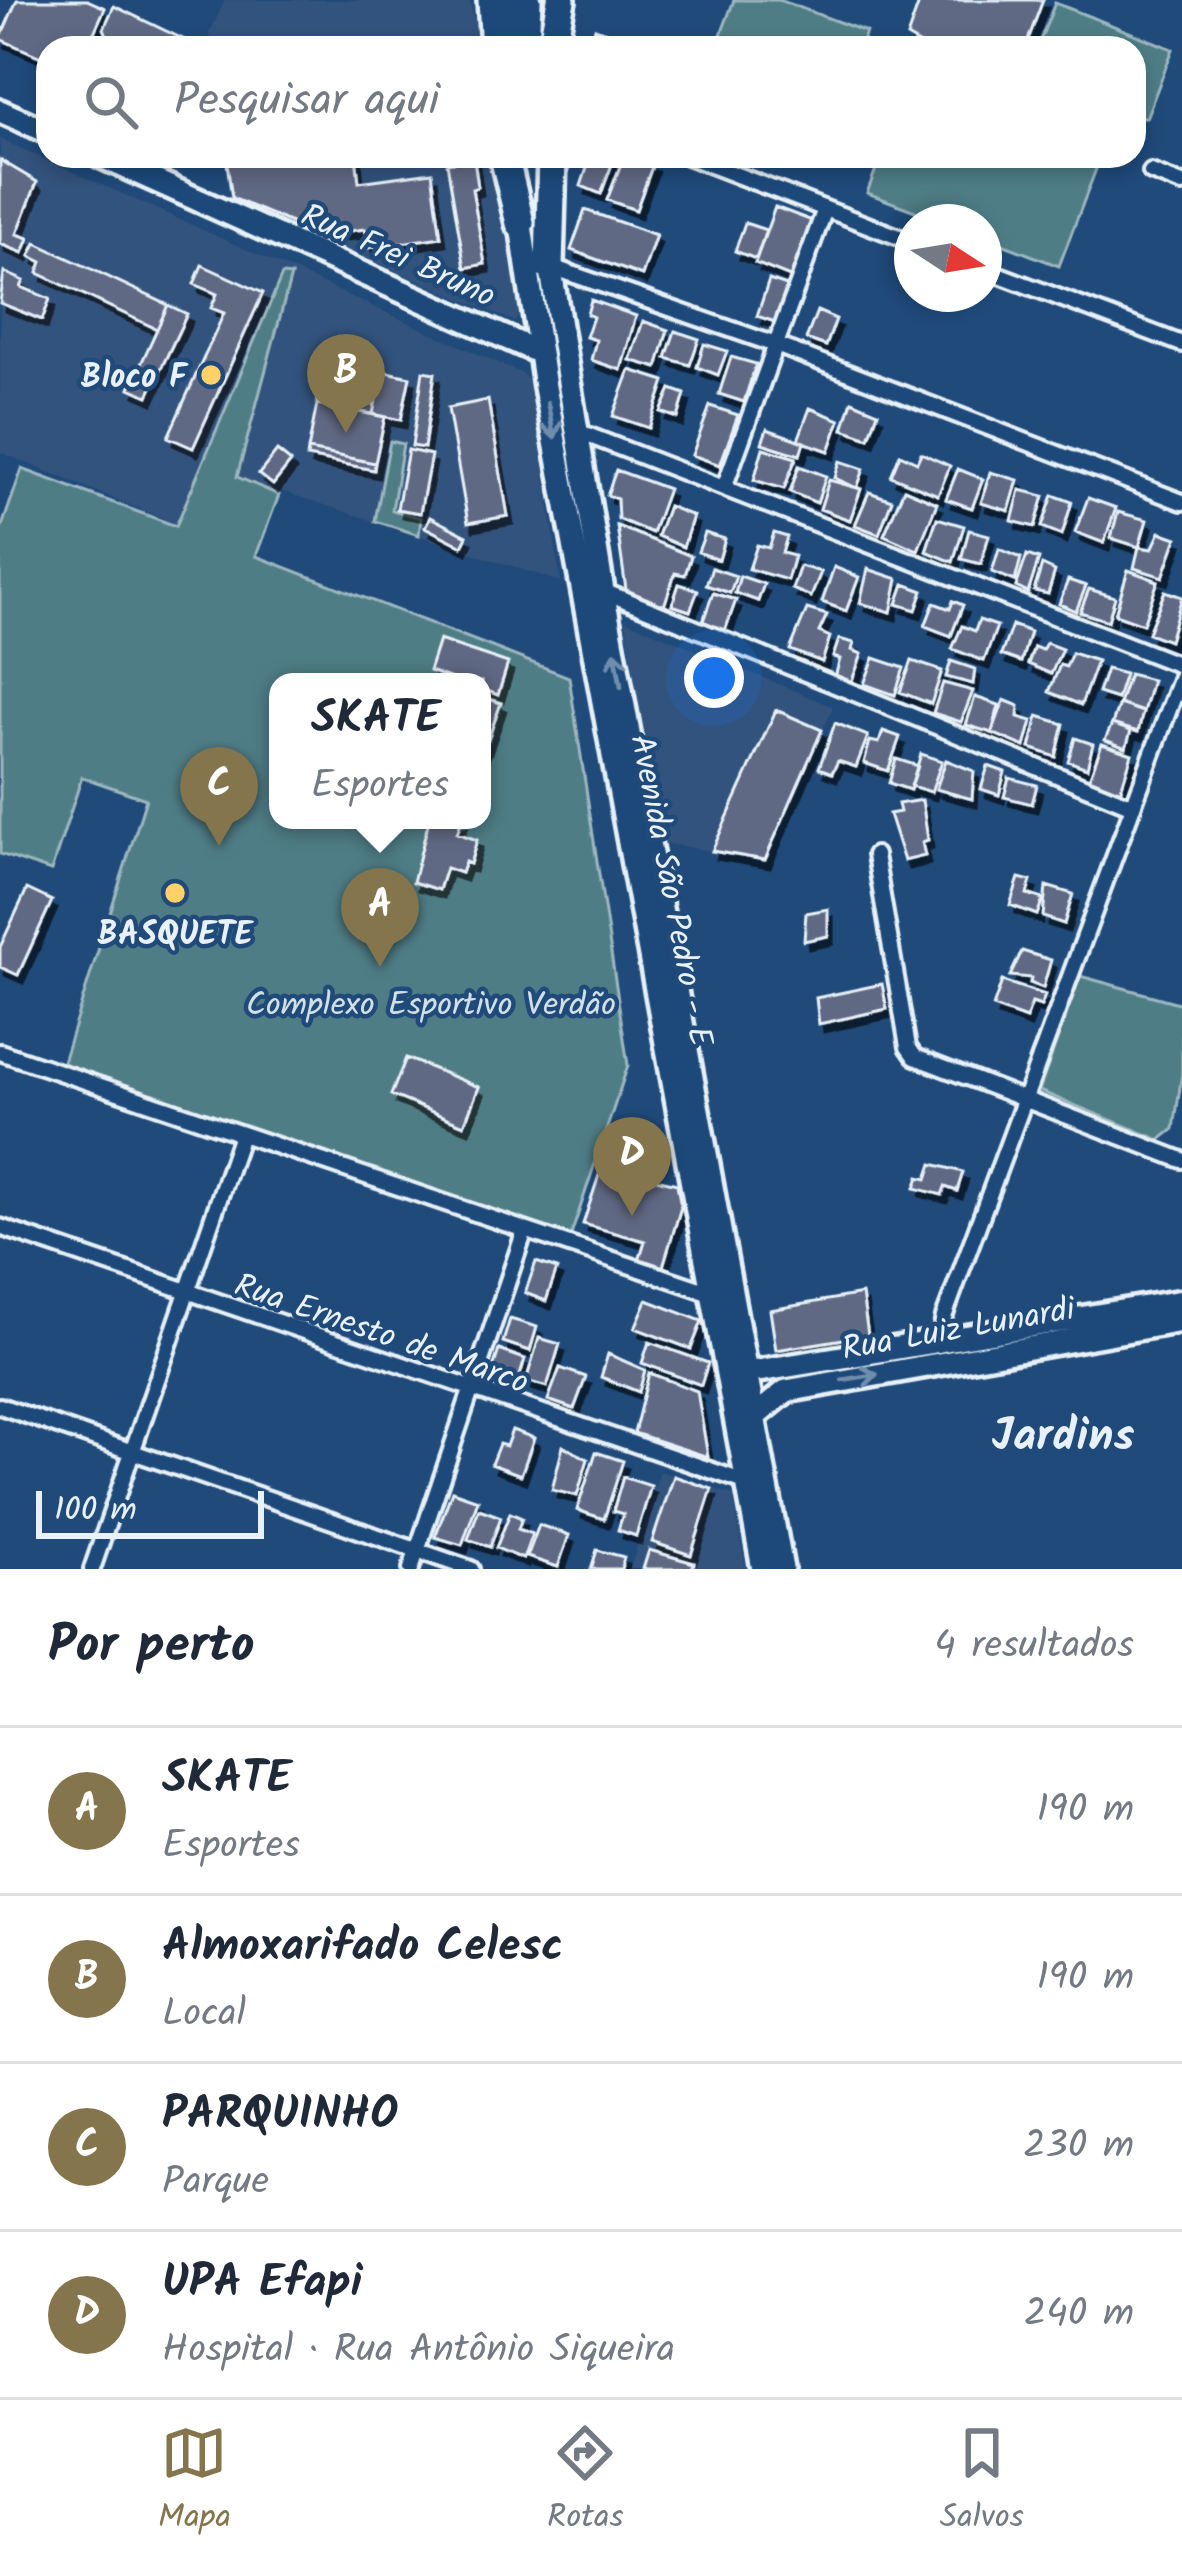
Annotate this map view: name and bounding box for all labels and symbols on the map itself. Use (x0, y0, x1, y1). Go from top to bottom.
street label: Rua Frei Bruno (292, 191, 504, 324)
north arrow (894, 204, 1002, 312)
pin: B (307, 334, 385, 433)
place label: Bloco F (81, 352, 189, 405)
marker: Bloco F (198, 362, 224, 388)
one-way arrow (541, 401, 563, 440)
your location (684, 648, 744, 708)
one-way arrow (606, 650, 628, 689)
street label: Avenida São Pedro - E (613, 730, 726, 1052)
pin: C (180, 747, 258, 846)
pin: A (341, 868, 419, 967)
marker: BASQUETE (162, 880, 188, 906)
place label: BASQUETE (97, 909, 254, 962)
park label: Complexo Esportivo Verdão (246, 980, 616, 1033)
pin: D (593, 1117, 671, 1216)
street label: Rua Ernesto de Marco (227, 1260, 535, 1411)
street label: Rua Luiz Lunardi (838, 1284, 1080, 1377)
one-way arrow (840, 1365, 879, 1388)
district label: Jardins (991, 1402, 1135, 1474)
scale bar (36, 1485, 264, 1538)

